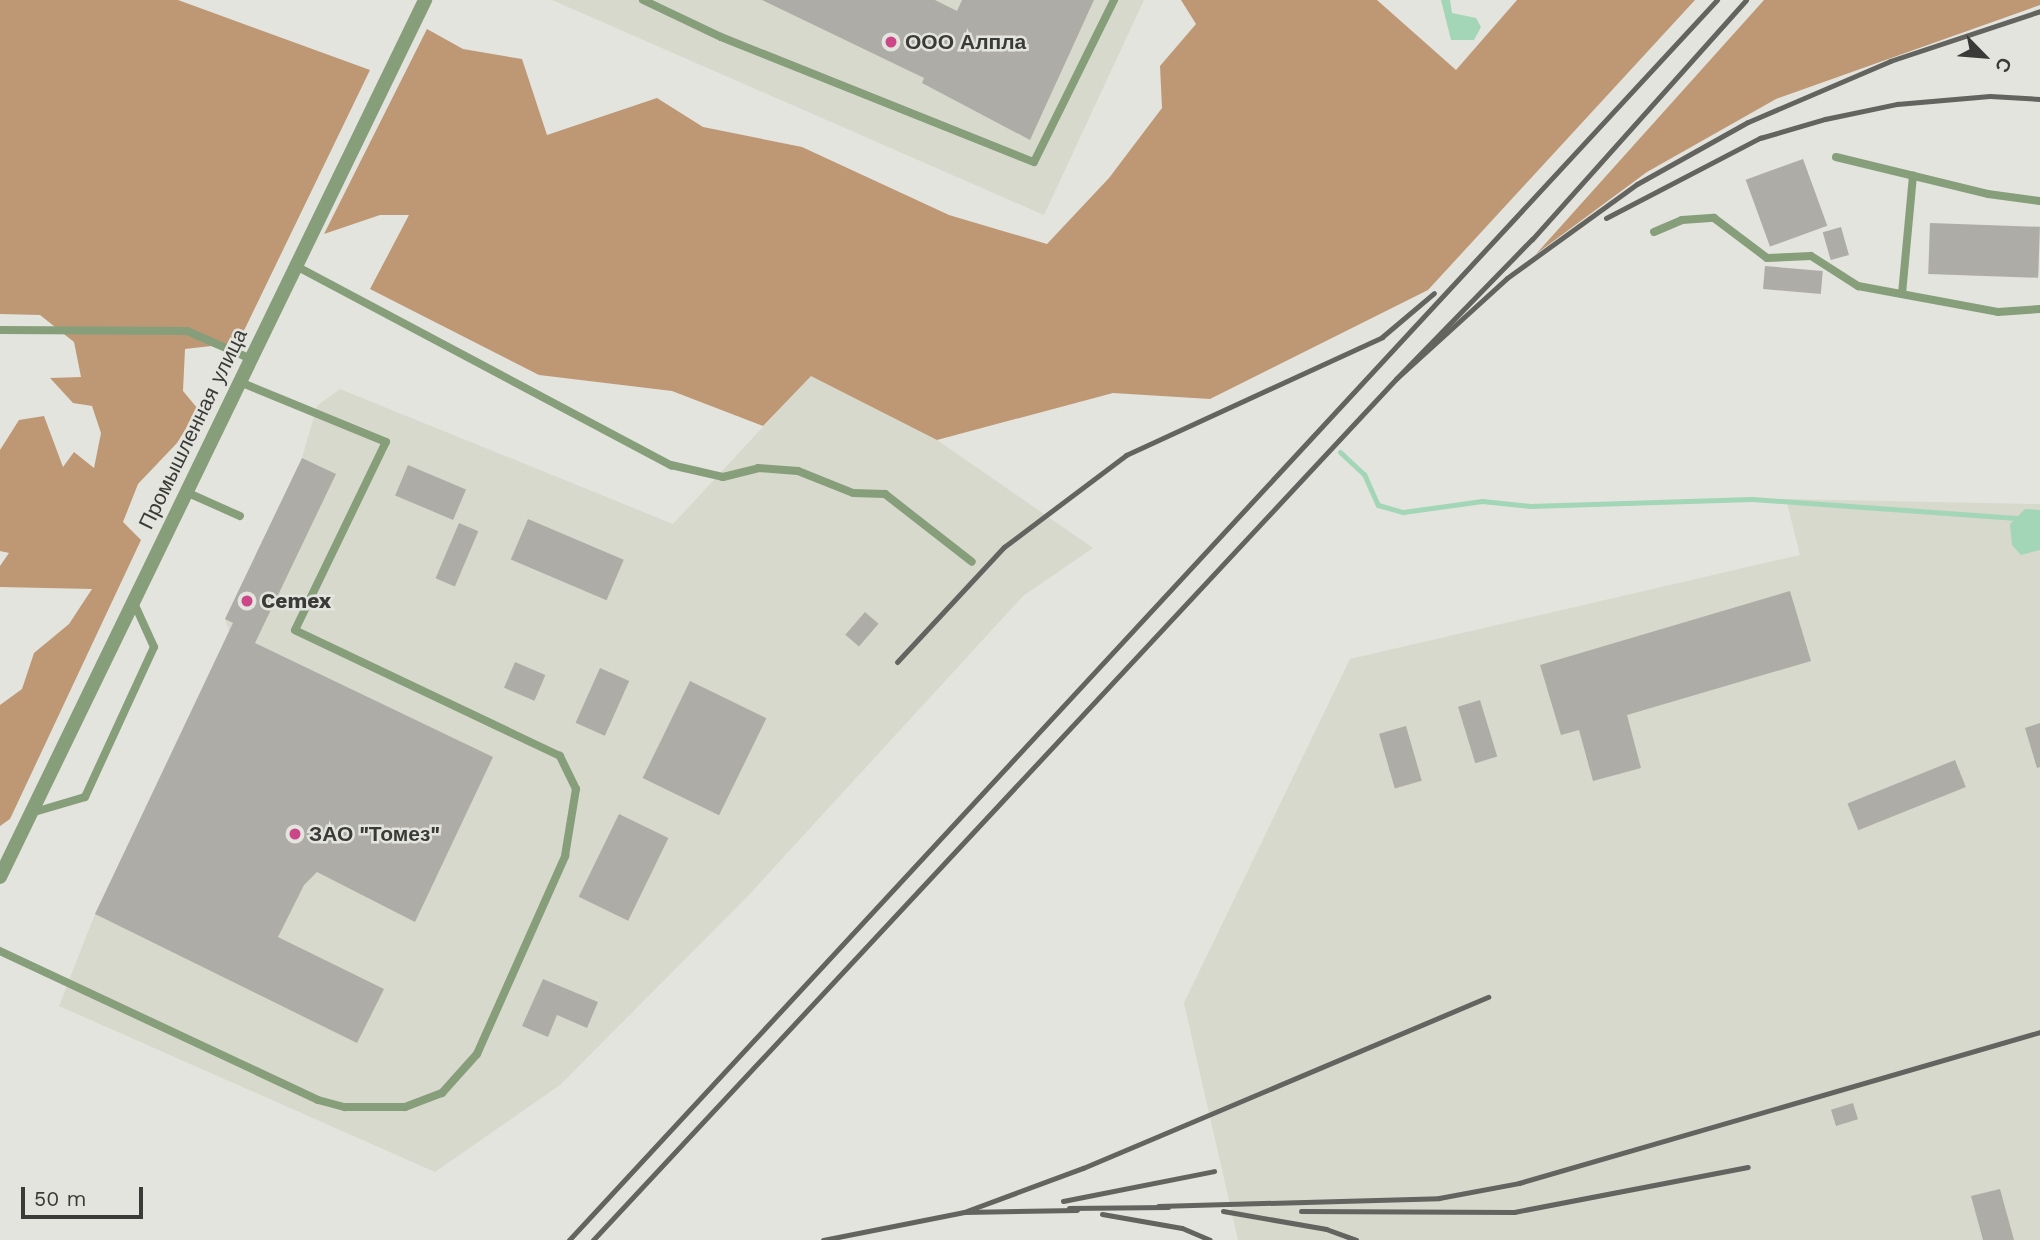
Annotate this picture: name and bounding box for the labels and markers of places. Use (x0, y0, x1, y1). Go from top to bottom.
place label: ООО Алпла (905, 29, 1026, 55)
marker: ООО Алпла (883, 34, 899, 50)
place label: Cemex (261, 588, 331, 614)
marker: Cemex (239, 593, 255, 609)
place label: ЗАО "Томез" (309, 821, 440, 847)
marker: ЗАО "Томез" (287, 826, 303, 842)

